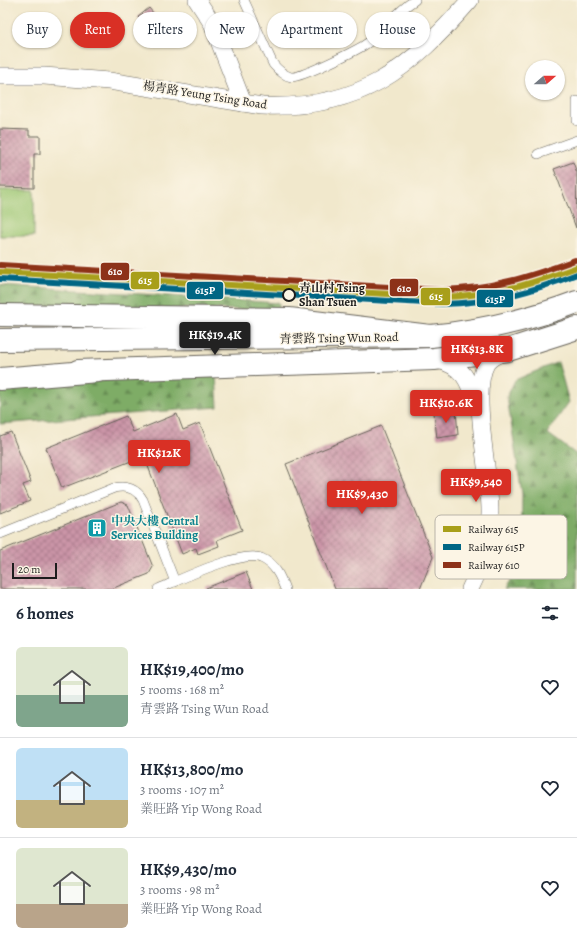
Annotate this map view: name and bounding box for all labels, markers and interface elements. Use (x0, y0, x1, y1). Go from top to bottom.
chip: Buy (12, 12, 62, 48)
chip: Rent (70, 12, 125, 48)
chip: Filters (133, 12, 197, 48)
chip: New (205, 12, 259, 48)
chip: Apartment (267, 12, 357, 48)
chip: House (365, 12, 430, 48)
north arrow (525, 60, 565, 100)
map controls (525, 60, 565, 100)
street label: 楊青路 Yeung Tsing Road (142, 77, 269, 113)
line badge: 610 (100, 262, 130, 281)
text: 610 (108, 264, 123, 279)
line badge: 615 (130, 271, 160, 290)
text: 615 (138, 273, 152, 288)
line badge: 610 (389, 278, 419, 297)
place label: 青山村 Tsing Shan Tsuen (299, 280, 366, 310)
line badge: 615P (186, 281, 224, 300)
text: 610 (397, 281, 412, 296)
text: 615P (195, 283, 216, 298)
line badge: 615 (420, 287, 451, 306)
marker: 青山村 Tsing Shan Tsuen (282, 288, 296, 302)
text: 615 (429, 289, 443, 304)
line badge: 615P (476, 289, 514, 308)
text: 615P (485, 292, 506, 307)
pin: HK$19.4K (174, 322, 256, 356)
text: HK$19.4K (188, 326, 242, 343)
street label: 青雲路 Tsing Wun Road (280, 329, 399, 347)
pin: HK$13.8K (436, 336, 518, 370)
text: HK$13.8K (451, 340, 503, 357)
pin: HK$10.6K (405, 390, 487, 424)
text: HK$10.6K (419, 394, 473, 411)
pin: HK$12K (126, 440, 192, 474)
text: HK$12K (137, 444, 181, 461)
pin: HK$9,540 (435, 469, 517, 503)
text: HK$9,540 (450, 473, 502, 490)
pin: HK$9,430 (321, 481, 403, 515)
text: HK$9,430 (336, 485, 388, 502)
place label: 中央大樓 Central Services Building (111, 513, 199, 543)
legend (435, 515, 567, 579)
building icon: 中央大樓 Central Services Building (86, 517, 108, 539)
text: Railway 615 (468, 522, 519, 537)
text: Railway 615P (468, 540, 525, 555)
text: Railway 610 (468, 558, 520, 573)
scale bar (12, 561, 57, 580)
text: 20 m (18, 562, 40, 577)
text: 6 homes (16, 602, 74, 625)
icon: filters (539, 602, 561, 624)
text: HK$19,400/mo (140, 658, 244, 681)
icon: home (48, 663, 96, 711)
icon: heart (539, 676, 561, 698)
text: 5 rooms · 168 m² (140, 681, 224, 698)
text: 青雲路 Tsing Wun Road (140, 700, 269, 717)
text: HK$13,800/mo (140, 758, 244, 781)
icon: home (48, 764, 96, 812)
icon: heart (539, 777, 561, 799)
text: 3 rooms · 107 m² (140, 781, 224, 798)
text: 業旺路 Yip Wong Road (140, 800, 262, 817)
text: HK$9,430/mo (140, 858, 237, 881)
icon: home (48, 864, 96, 912)
icon: heart (539, 877, 561, 899)
text: 3 rooms · 98 m² (140, 881, 219, 898)
text: 業旺路 Yip Wong Road (140, 900, 262, 917)

